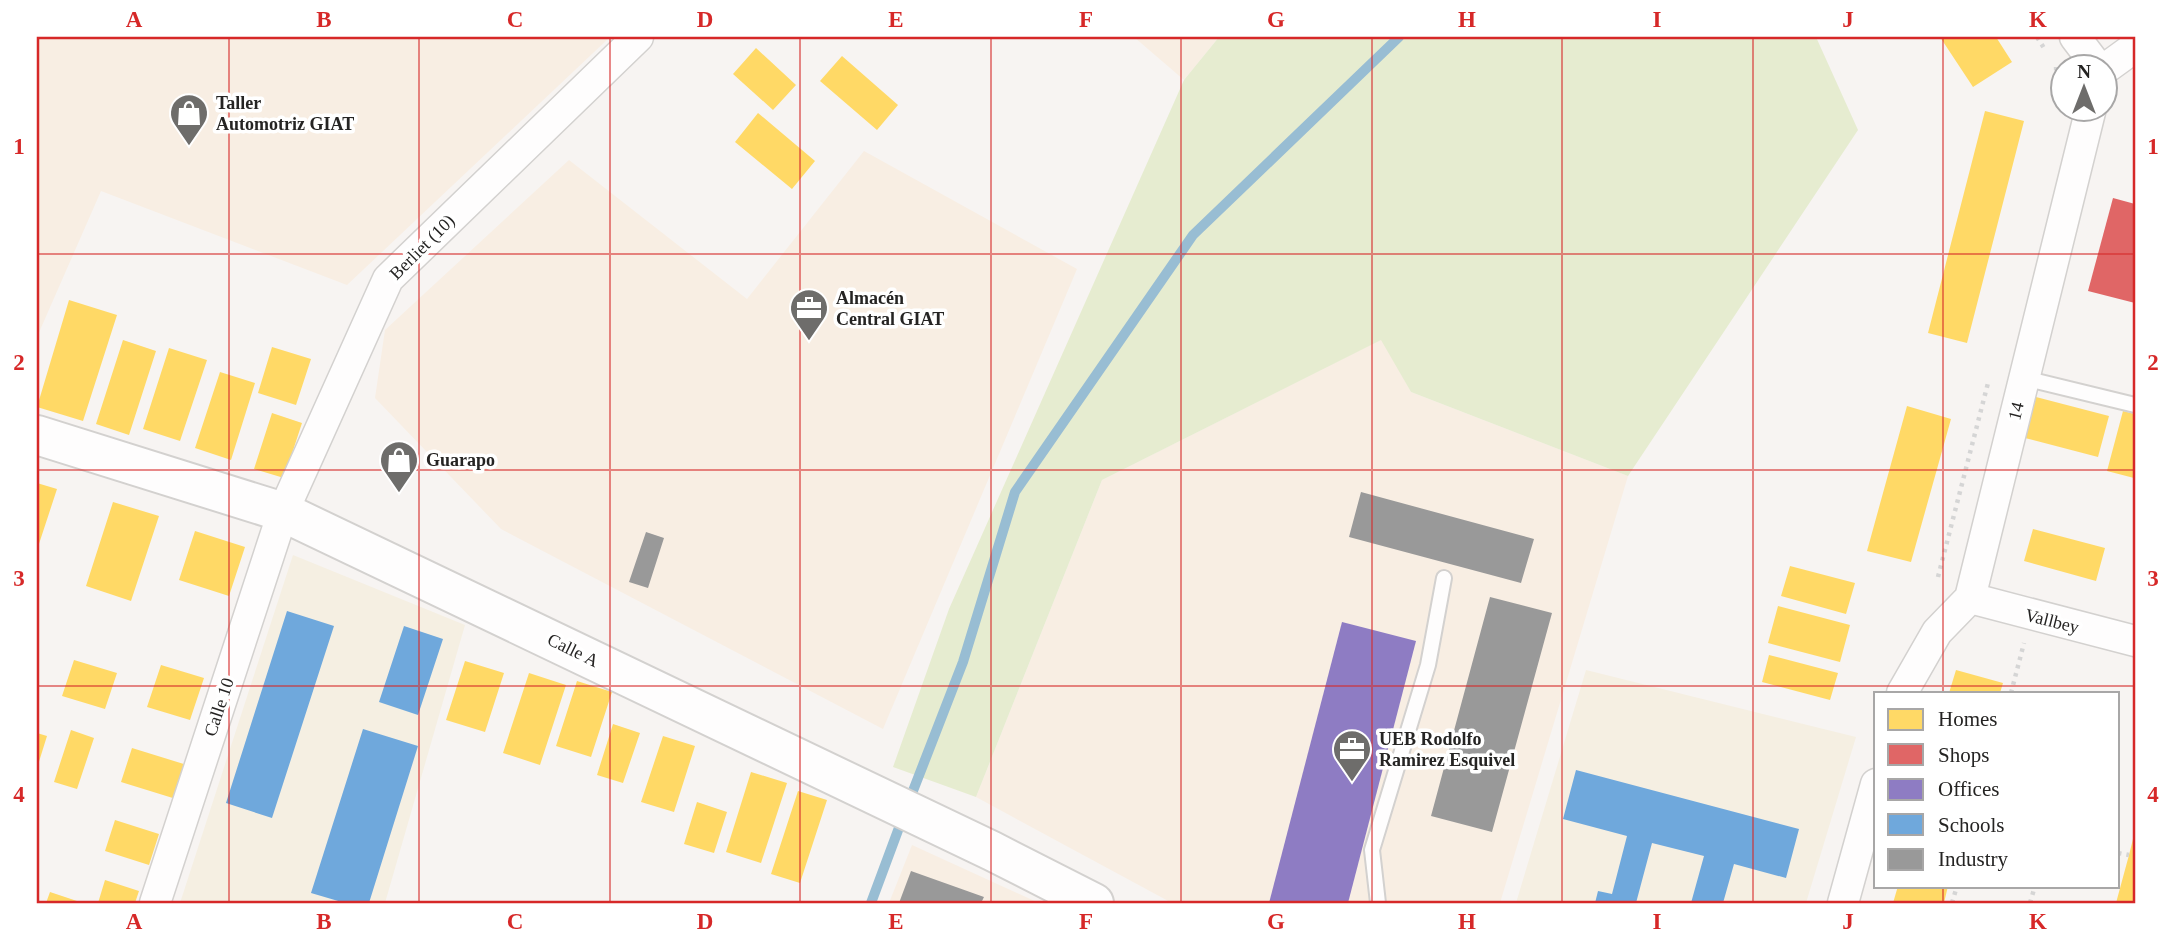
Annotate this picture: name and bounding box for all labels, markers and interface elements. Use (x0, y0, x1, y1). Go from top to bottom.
text: A (126, 7, 143, 32)
text: B (316, 7, 332, 32)
text: C (507, 7, 523, 32)
text: D (697, 7, 713, 32)
text: E (888, 7, 904, 32)
text: F (1079, 7, 1093, 32)
text: G (1267, 7, 1285, 32)
text: H (1458, 7, 1476, 32)
text: I (1653, 7, 1662, 32)
text: J (1842, 7, 1854, 32)
text: K (2029, 7, 2047, 32)
north arrow (2050, 52, 2120, 122)
text: N (2077, 61, 2091, 82)
shop icon: Taller Automotriz GIAT (168, 92, 210, 147)
place label: Taller Automotriz GIAT (216, 93, 354, 134)
text: 1 (13, 134, 25, 159)
text: 1 (2147, 134, 2159, 159)
street label: Berliet (10) (385, 210, 459, 284)
office icon: Almacén Central GIAT (788, 287, 830, 342)
place label: Almacén Central GIAT (836, 288, 944, 329)
text: 2 (13, 350, 25, 375)
text: 2 (2147, 350, 2159, 375)
street label: 14 (2004, 400, 2028, 422)
shop icon: Guarapo (378, 439, 420, 494)
place label: Guarapo (426, 450, 495, 470)
text: 3 (13, 566, 25, 591)
text: 3 (2147, 566, 2159, 591)
street label: Vallbey (2023, 605, 2081, 637)
street label: Calle A (544, 629, 602, 671)
street label: Calle 10 (200, 675, 238, 739)
legend (1874, 692, 2120, 888)
text: Homes (1938, 707, 1998, 731)
office icon: UEB Rodolfo Ramirez Esquivel (1331, 728, 1373, 783)
place label: UEB Rodolfo Ramirez Esquivel (1379, 729, 1515, 770)
text: Shops (1938, 743, 1989, 767)
text: Offices (1938, 777, 1999, 801)
text: 4 (13, 782, 25, 807)
text: 4 (2147, 782, 2159, 807)
text: Schools (1938, 813, 2005, 837)
text: Industry (1938, 847, 2008, 871)
text: A (126, 909, 143, 934)
text: B (316, 909, 332, 934)
text: C (507, 909, 523, 934)
text: D (697, 909, 713, 934)
text: E (888, 909, 904, 934)
text: F (1079, 909, 1093, 934)
text: G (1267, 909, 1285, 934)
text: H (1458, 909, 1476, 934)
text: I (1653, 909, 1662, 934)
text: J (1842, 909, 1854, 934)
text: K (2029, 909, 2047, 934)

